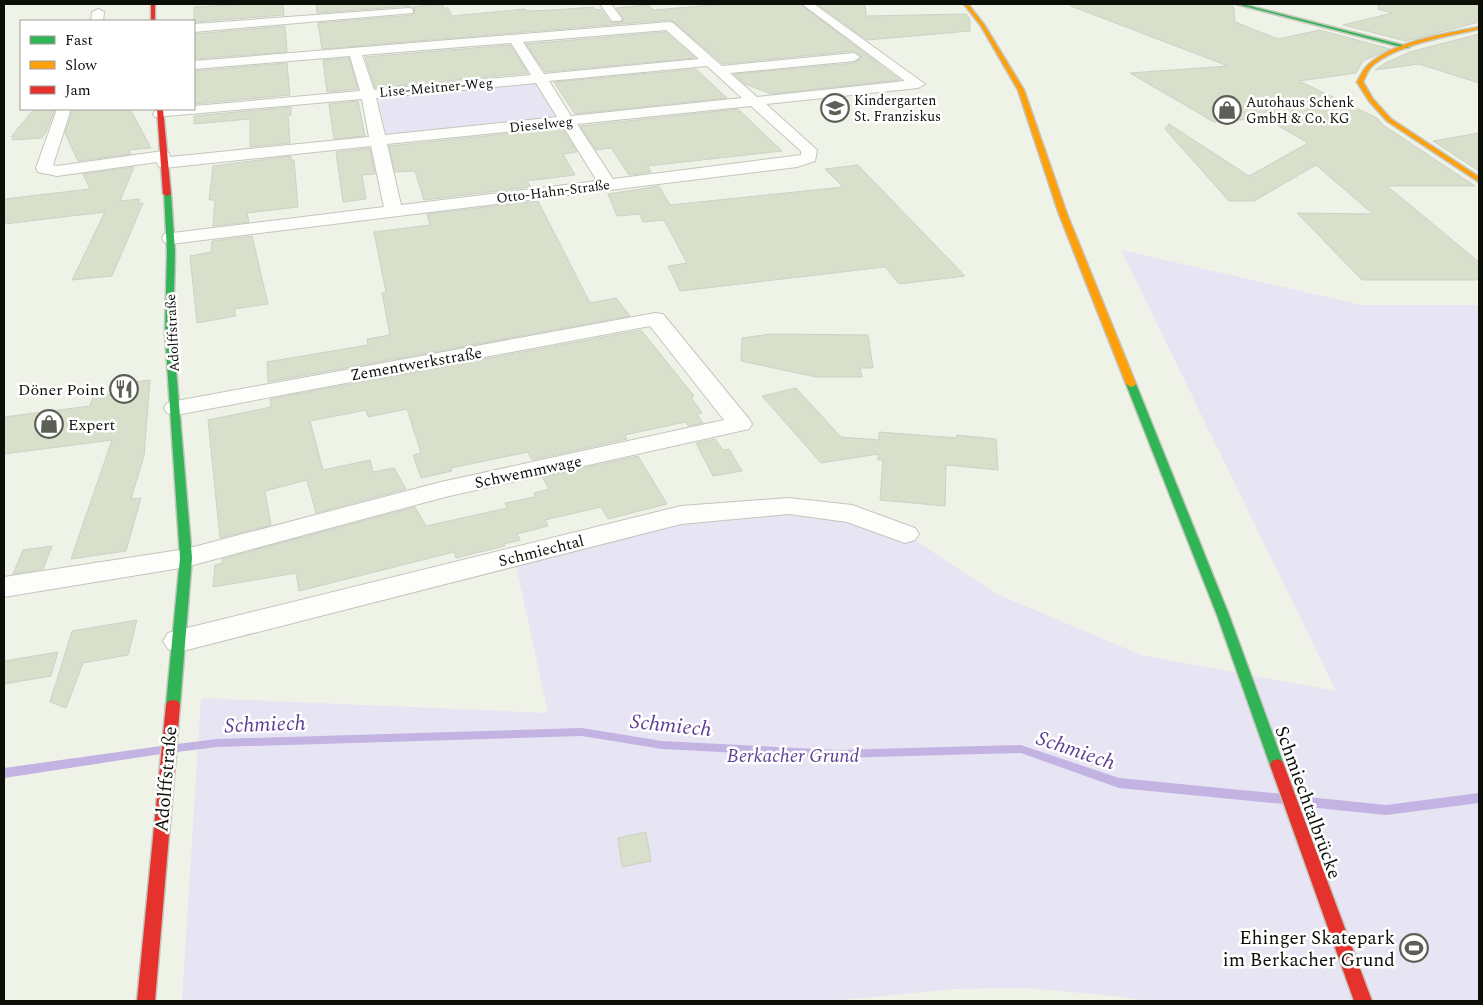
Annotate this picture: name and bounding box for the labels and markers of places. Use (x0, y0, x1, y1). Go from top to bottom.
place label: Kindergarten St. Franziskus (854, 90, 941, 127)
place label: Autohaus Schenk GmbH & Co. KG (1246, 92, 1354, 129)
school or university icon: Kindergarten St. Franziskus (820, 93, 850, 123)
shop icon: Autohaus Schenk GmbH & Co. KG (1212, 95, 1242, 125)
restaurant icon: Döner Point (109, 374, 139, 404)
place label: Döner Point (18, 378, 105, 402)
shop icon: Expert (34, 409, 64, 439)
place label: Expert (68, 413, 116, 437)
place label: Ehinger Skatepark im Berkacher Grund (1223, 924, 1395, 975)
sports icon: Ehinger Skatepark im Berkacher Grund (1399, 933, 1429, 963)

